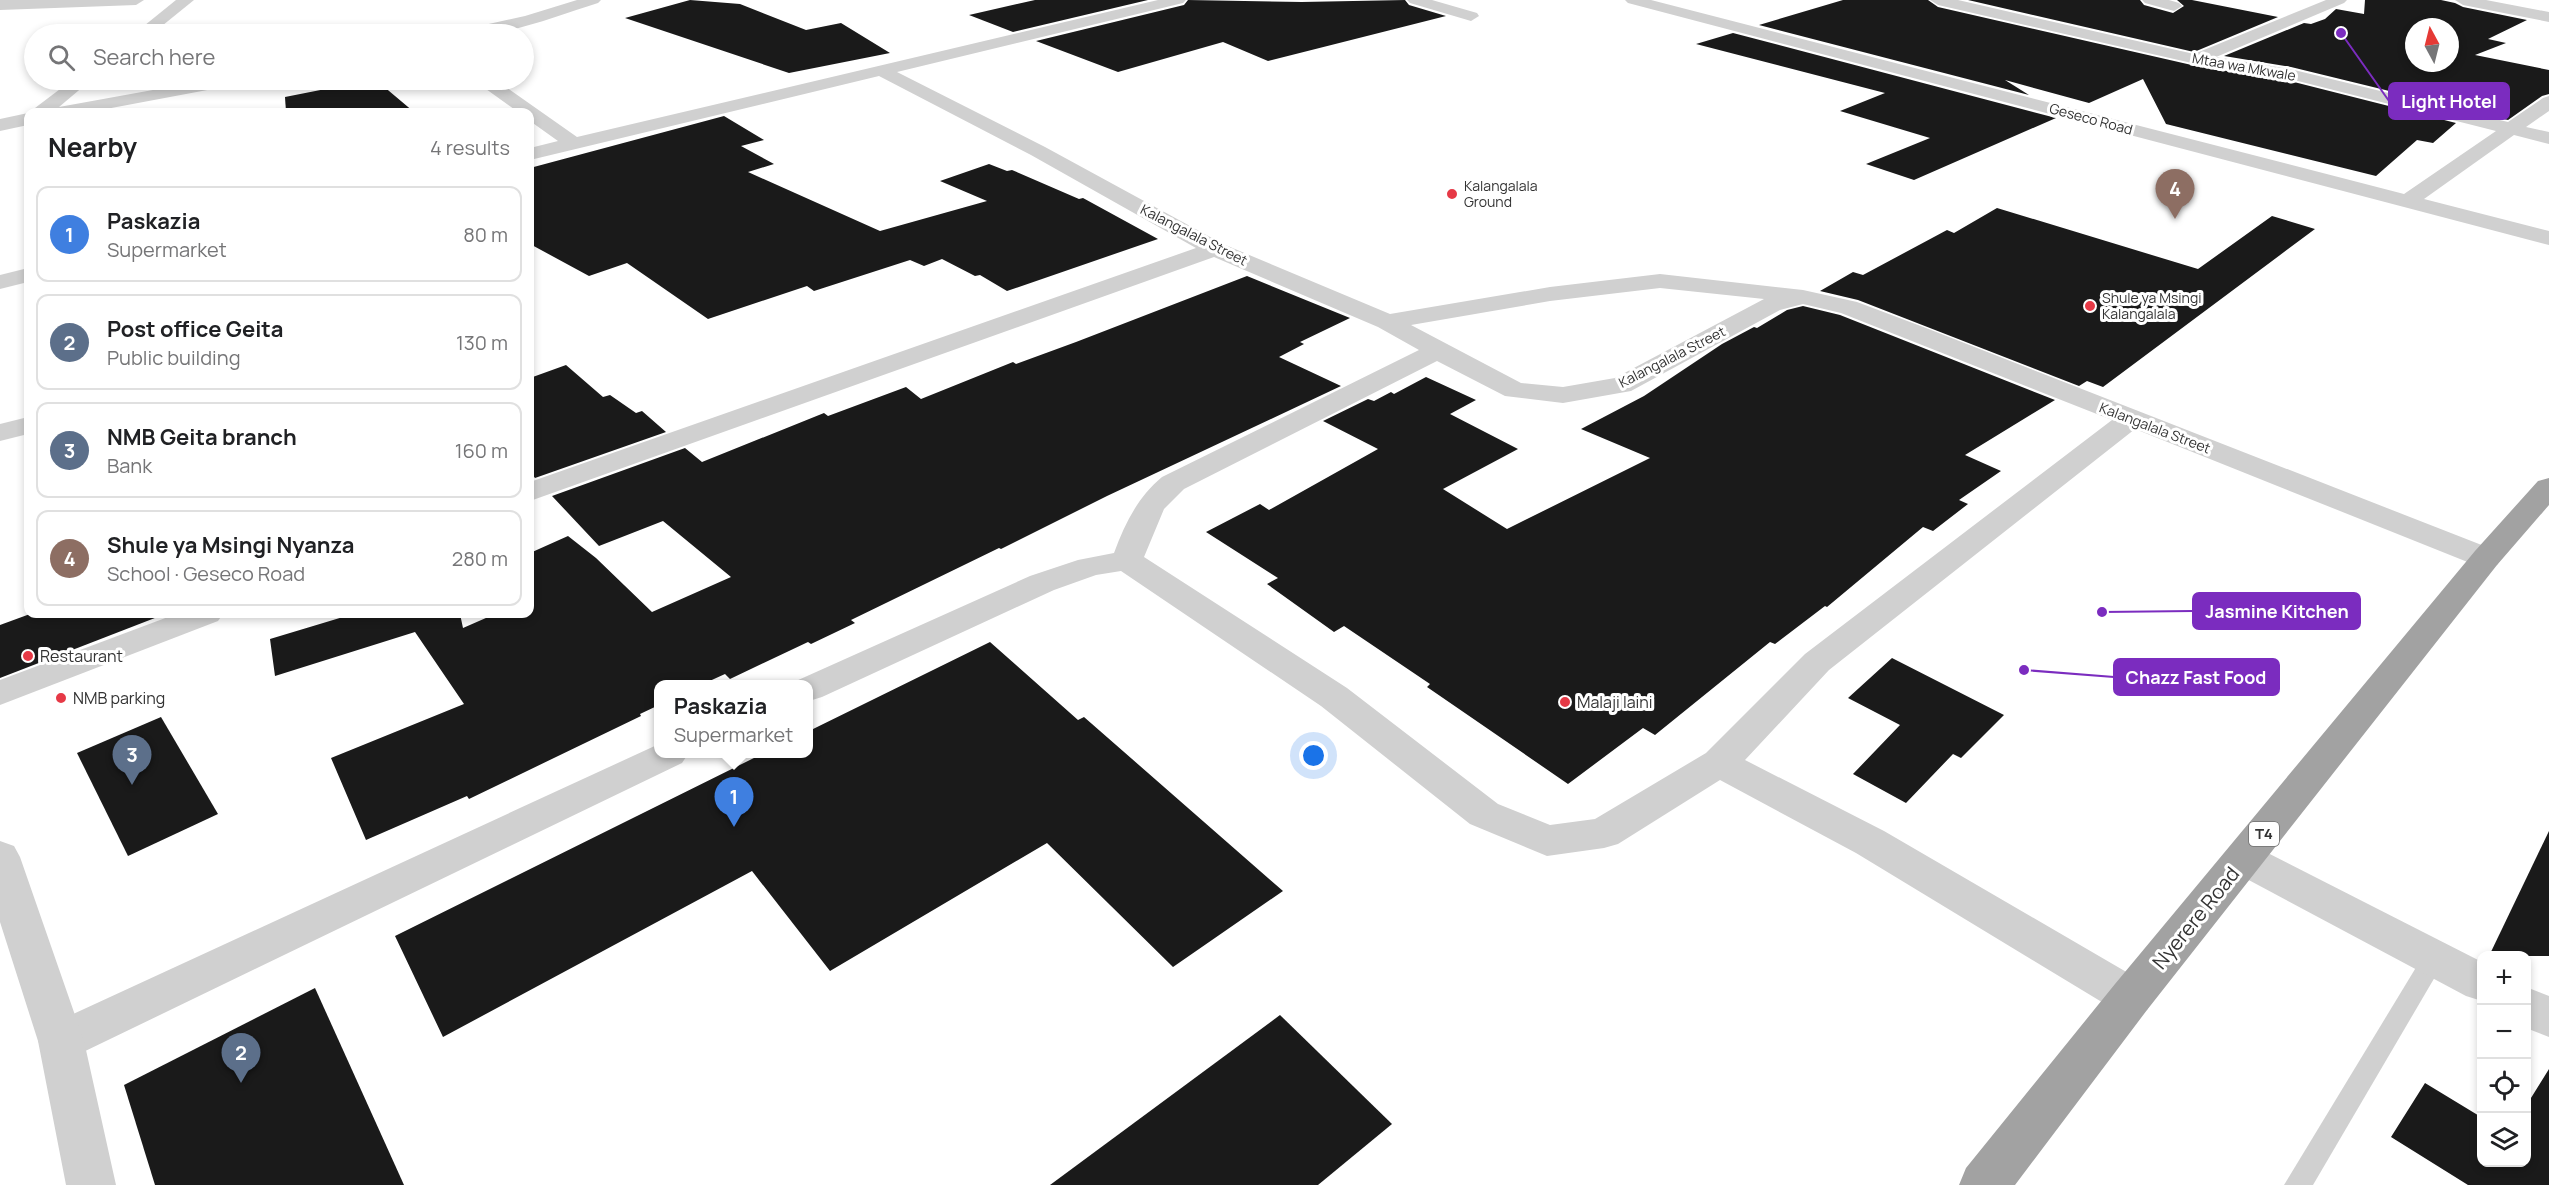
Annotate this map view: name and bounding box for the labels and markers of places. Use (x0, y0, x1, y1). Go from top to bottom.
callout: Light Hotel (2389, 83, 2509, 119)
pin: 4 (2156, 170, 2194, 219)
place label: Kalangalala Ground (1464, 176, 1538, 211)
marker: Kalangalala Ground (1445, 187, 1459, 201)
place label: Shule ya Msingi Kalangalala (2102, 288, 2201, 323)
marker: Shule ya Msingi Kalangalala (2083, 299, 2097, 313)
callout: Jasmine Kitchen (2193, 593, 2360, 629)
place label: Restaurant (40, 645, 123, 667)
marker: Restaurant (21, 649, 35, 663)
callout: Chazz Fast Food (2114, 659, 2279, 695)
place label: NMB parking (73, 687, 165, 709)
marker: NMB parking (54, 691, 68, 705)
place label: Malaji laini (1577, 691, 1653, 713)
marker: Malaji laini (1558, 695, 1572, 709)
pin: 3 (112, 736, 152, 785)
pin: 1 (714, 778, 754, 827)
pin: 2 (222, 1034, 260, 1083)

